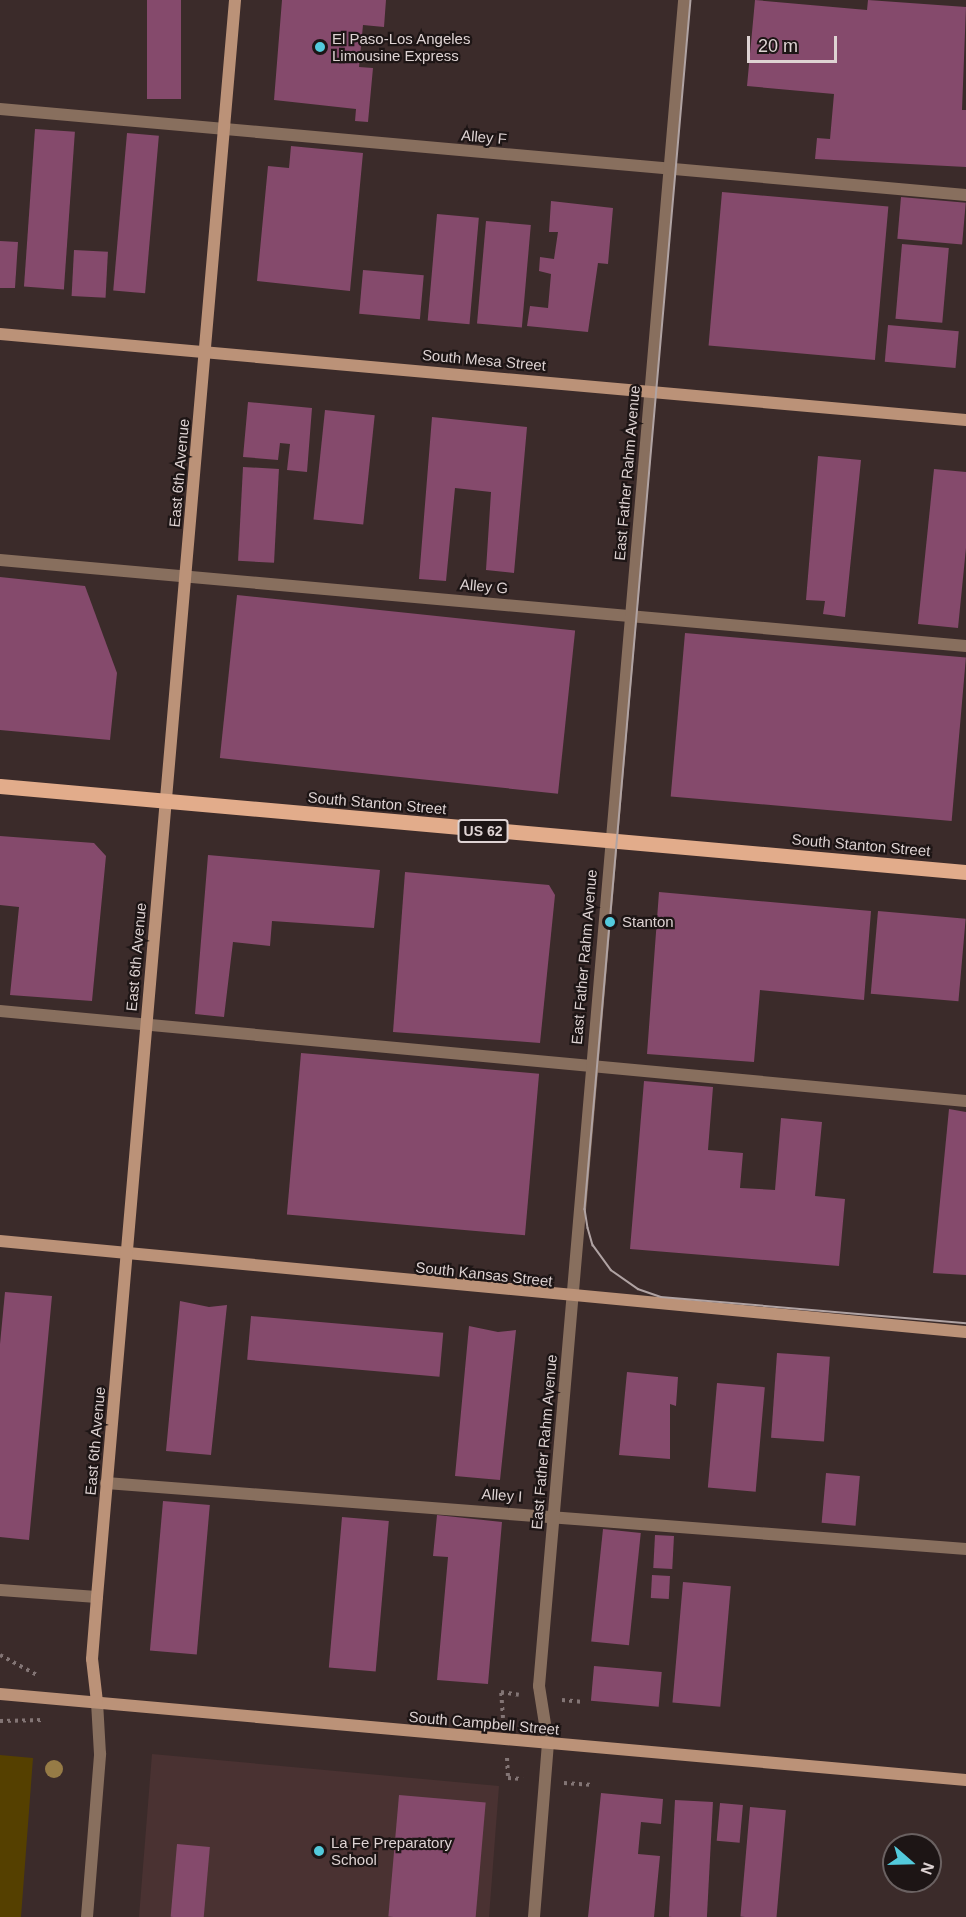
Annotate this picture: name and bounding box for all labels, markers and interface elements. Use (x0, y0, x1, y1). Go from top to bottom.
scale bar (750, 24, 840, 62)
place label: El Paso-Los Angeles Limousine Express (332, 29, 471, 64)
text: 20 m (758, 36, 798, 56)
marker: El Paso-Los Angeles Limousine Express (313, 40, 327, 54)
street label: Alley F (460, 126, 508, 148)
street label: South Mesa Street (421, 346, 547, 374)
street label: East Father Rahm Avenue (610, 384, 644, 562)
street label: East 6th Avenue (165, 418, 193, 528)
street label: Alley G (459, 575, 509, 597)
street label: South Stanton Street (307, 788, 447, 818)
road number: US 62 (458, 820, 508, 842)
street label: South Stanton Street (791, 830, 931, 860)
street label: East Father Rahm Avenue (567, 868, 601, 1046)
street label: East 6th Avenue (122, 902, 150, 1012)
place label: Stanton (622, 913, 674, 931)
marker: Stanton (603, 915, 617, 929)
street label: South Kansas Street (415, 1258, 553, 1290)
street label: East Father Rahm Avenue (527, 1353, 561, 1531)
street label: East 6th Avenue (81, 1386, 109, 1496)
street label: Alley I (481, 1485, 523, 1505)
street label: South Campbell Street (408, 1707, 560, 1739)
place label: La Fe Preparatory School (331, 1833, 452, 1868)
north arrow (882, 1833, 942, 1893)
marker: La Fe Preparatory School (312, 1844, 326, 1858)
text: N (918, 1860, 937, 1877)

